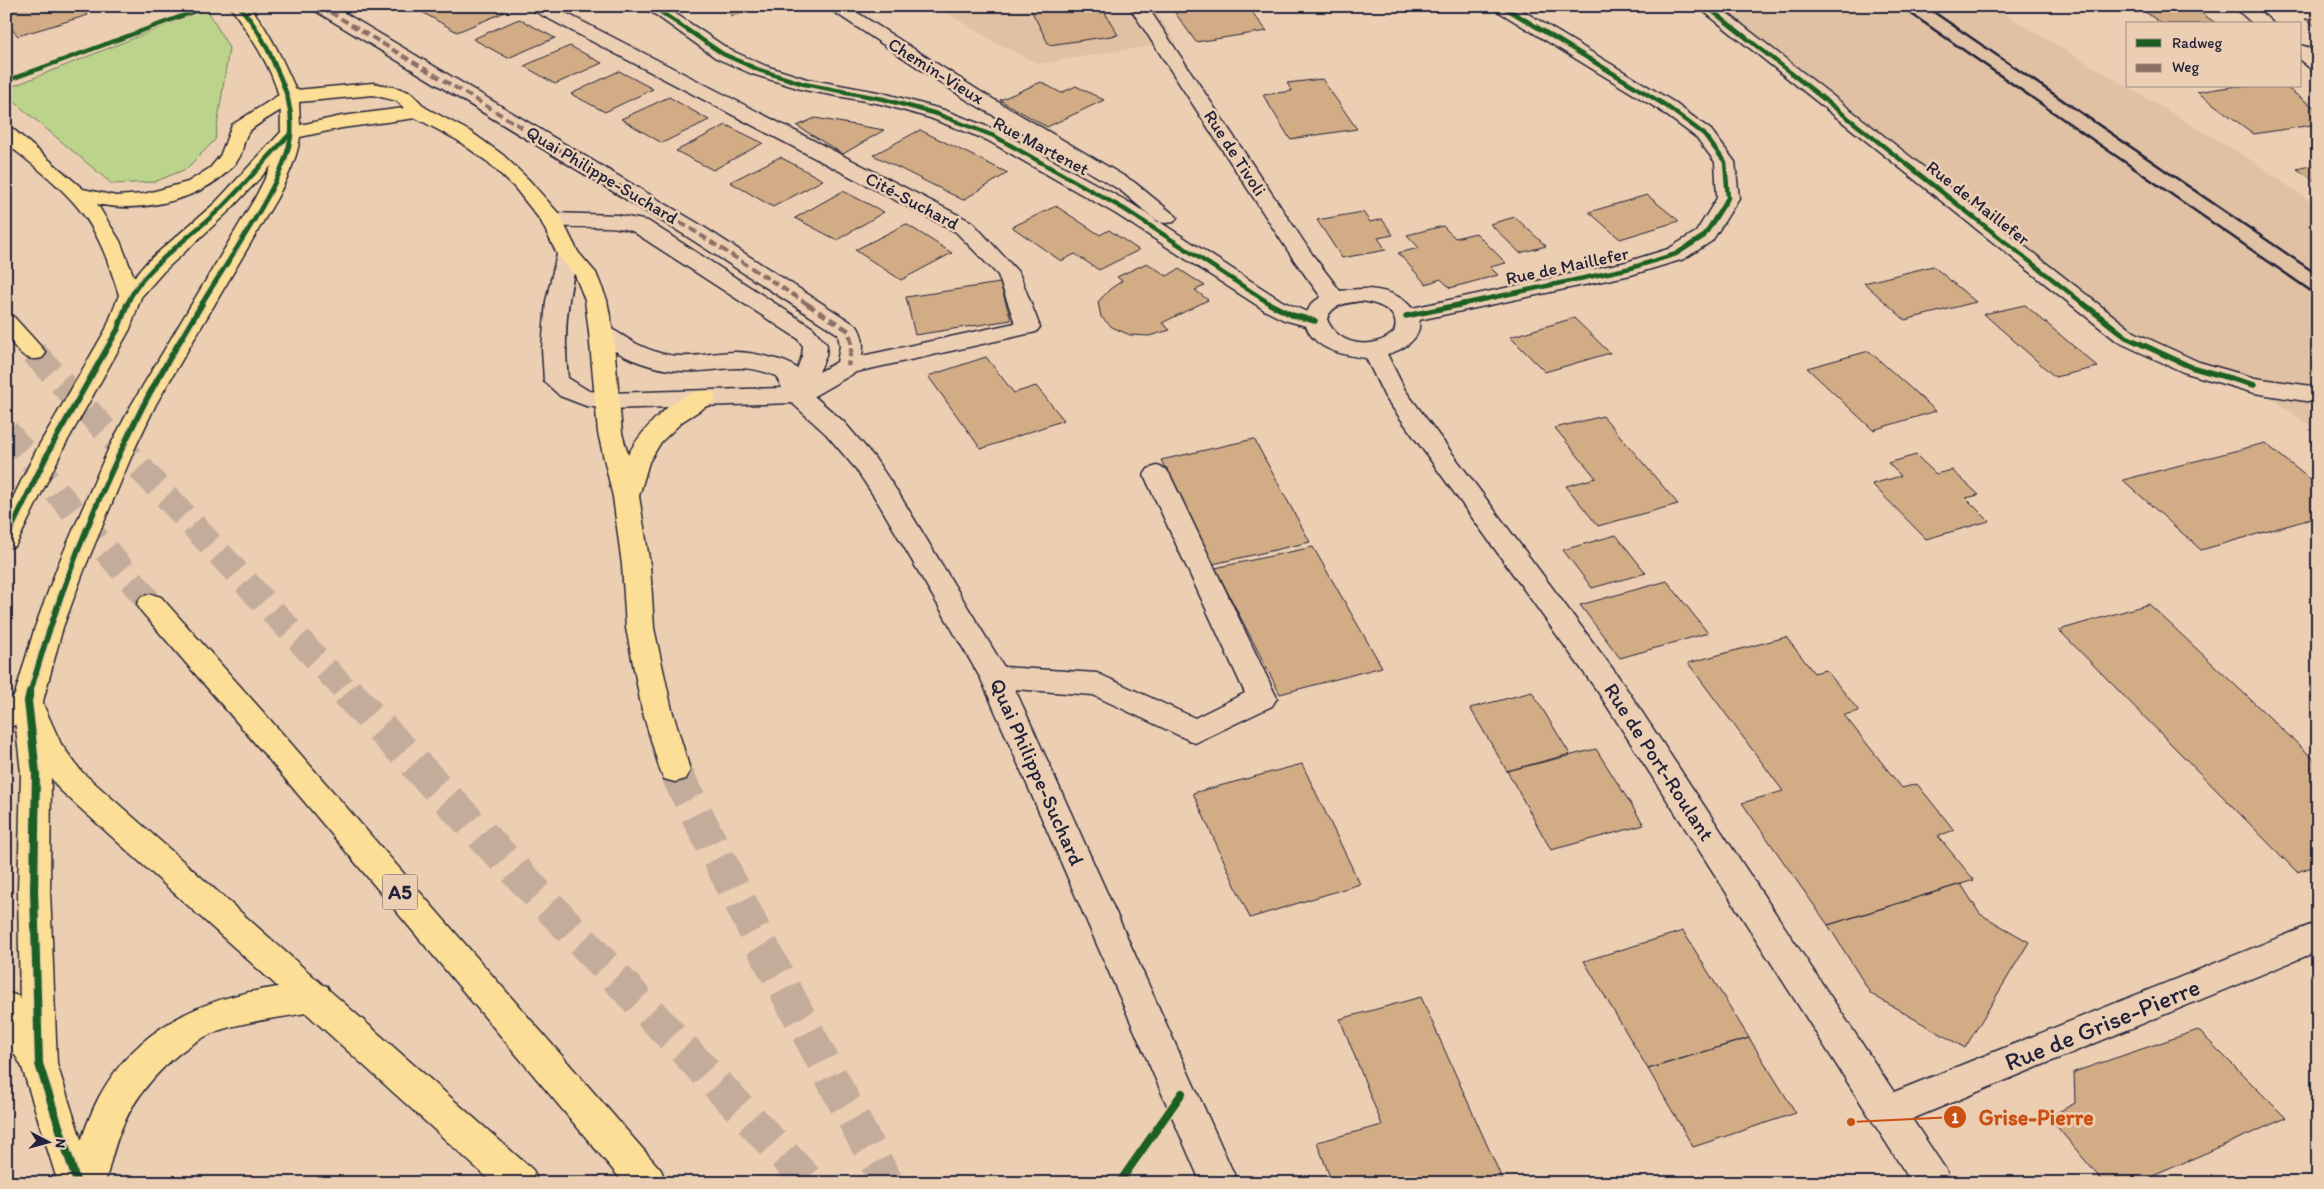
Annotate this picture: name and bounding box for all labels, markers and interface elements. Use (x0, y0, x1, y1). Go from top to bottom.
legend (2126, 22, 2302, 88)
street label: Chemin-Vieux (884, 33, 988, 109)
text: Radweg (2172, 34, 2222, 52)
text: Weg (2172, 58, 2199, 76)
street label: Rue de Tivoli (1199, 106, 1271, 200)
street label: Rue Martenet (989, 112, 1093, 181)
street label: Quai Philippe-Suchard (522, 121, 682, 229)
street label: Rue de Maillefer (1922, 156, 2034, 250)
street label: Cité-Suchard (862, 167, 963, 235)
street label: Rue de Maillefer (1504, 242, 1631, 290)
street label: Quai Philippe-Suchard (985, 674, 1090, 869)
street label: Rue de Port-Roulant (1599, 678, 1720, 845)
road number: A5 (382, 874, 418, 910)
street label: Rue de Grise-Pierre (2000, 971, 2204, 1077)
callout: Grise-Pierre (1943, 1099, 2103, 1136)
text: Grise-Pierre (1978, 1104, 2094, 1131)
text: 1 (1952, 1109, 1959, 1127)
north arrow (22, 1116, 72, 1166)
text: N (51, 1138, 69, 1149)

